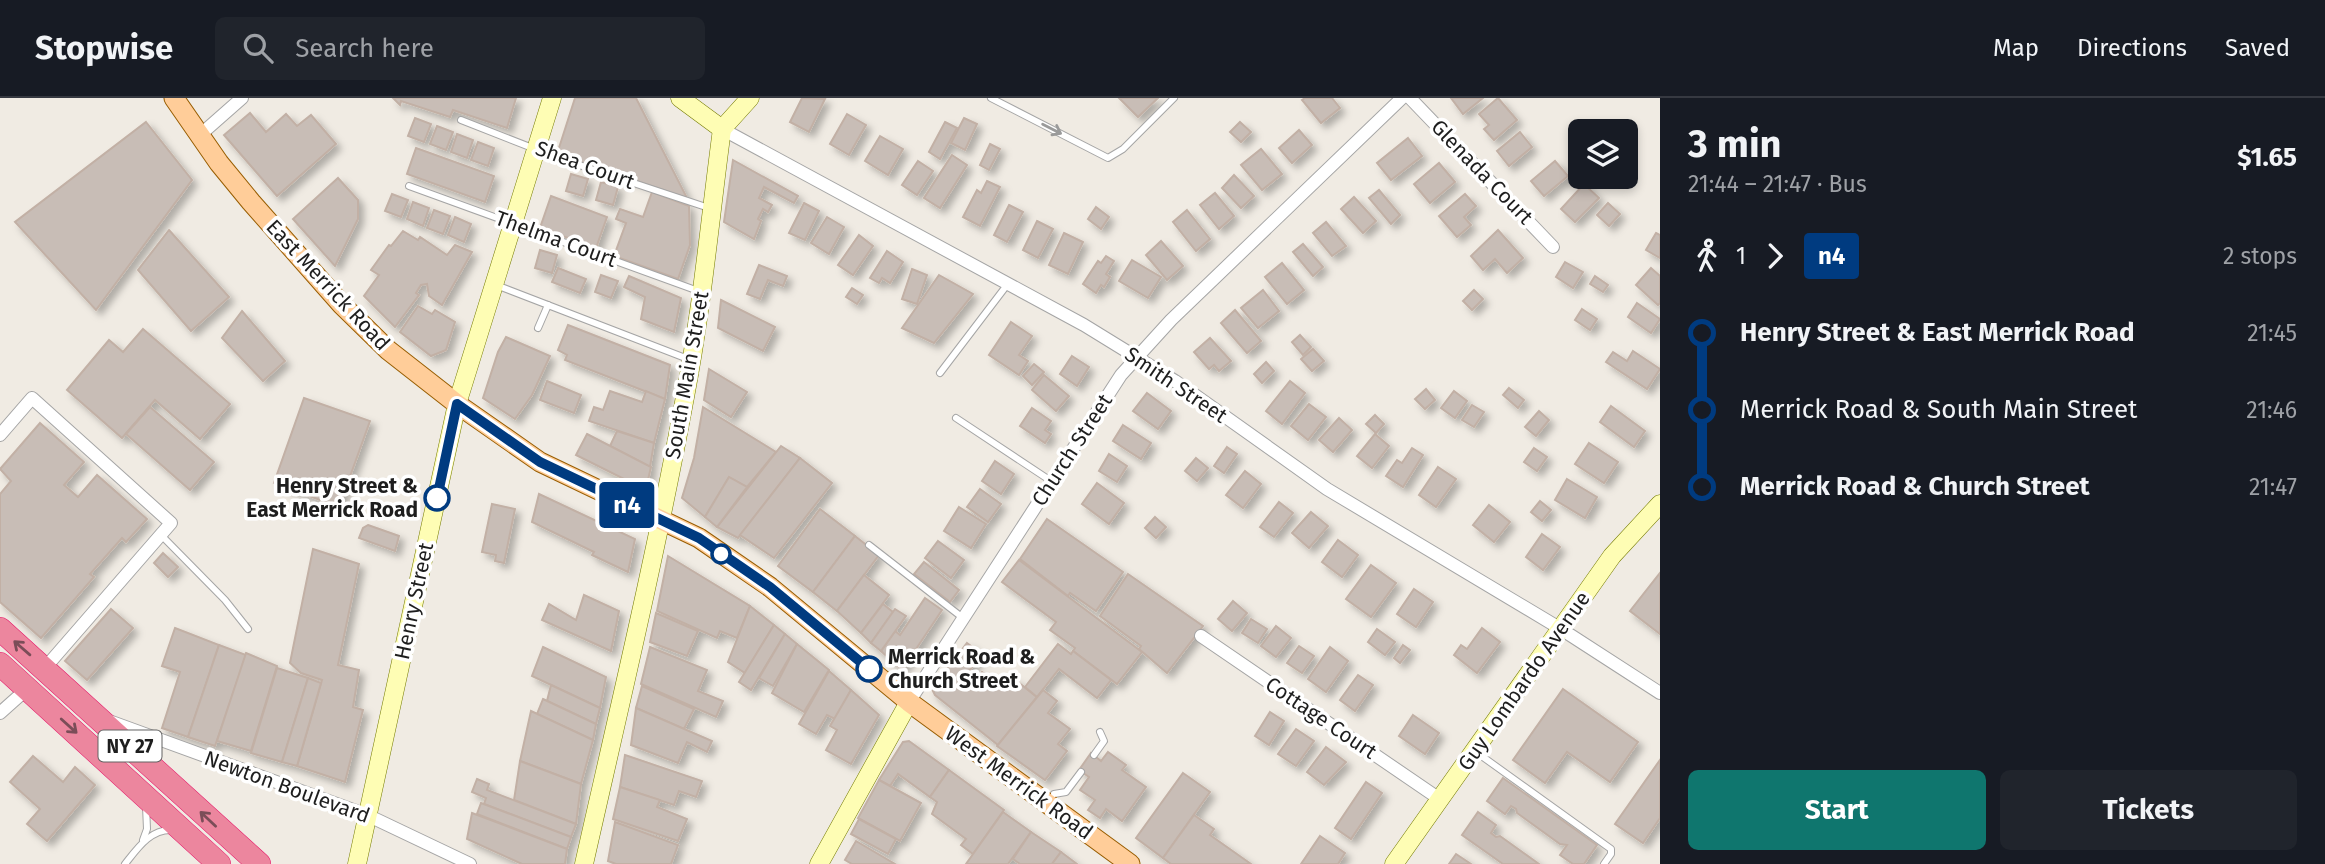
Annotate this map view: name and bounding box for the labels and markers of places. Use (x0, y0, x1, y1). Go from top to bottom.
place label: Henry Street & East Merrick Road (246, 473, 418, 523)
marker: Henry Street & East Merrick Road (424, 485, 450, 511)
unlabelled marker (711, 544, 731, 564)
place label: Merrick Road & Church Street (888, 644, 1035, 694)
marker: Merrick Road & Church Street (856, 656, 882, 682)

